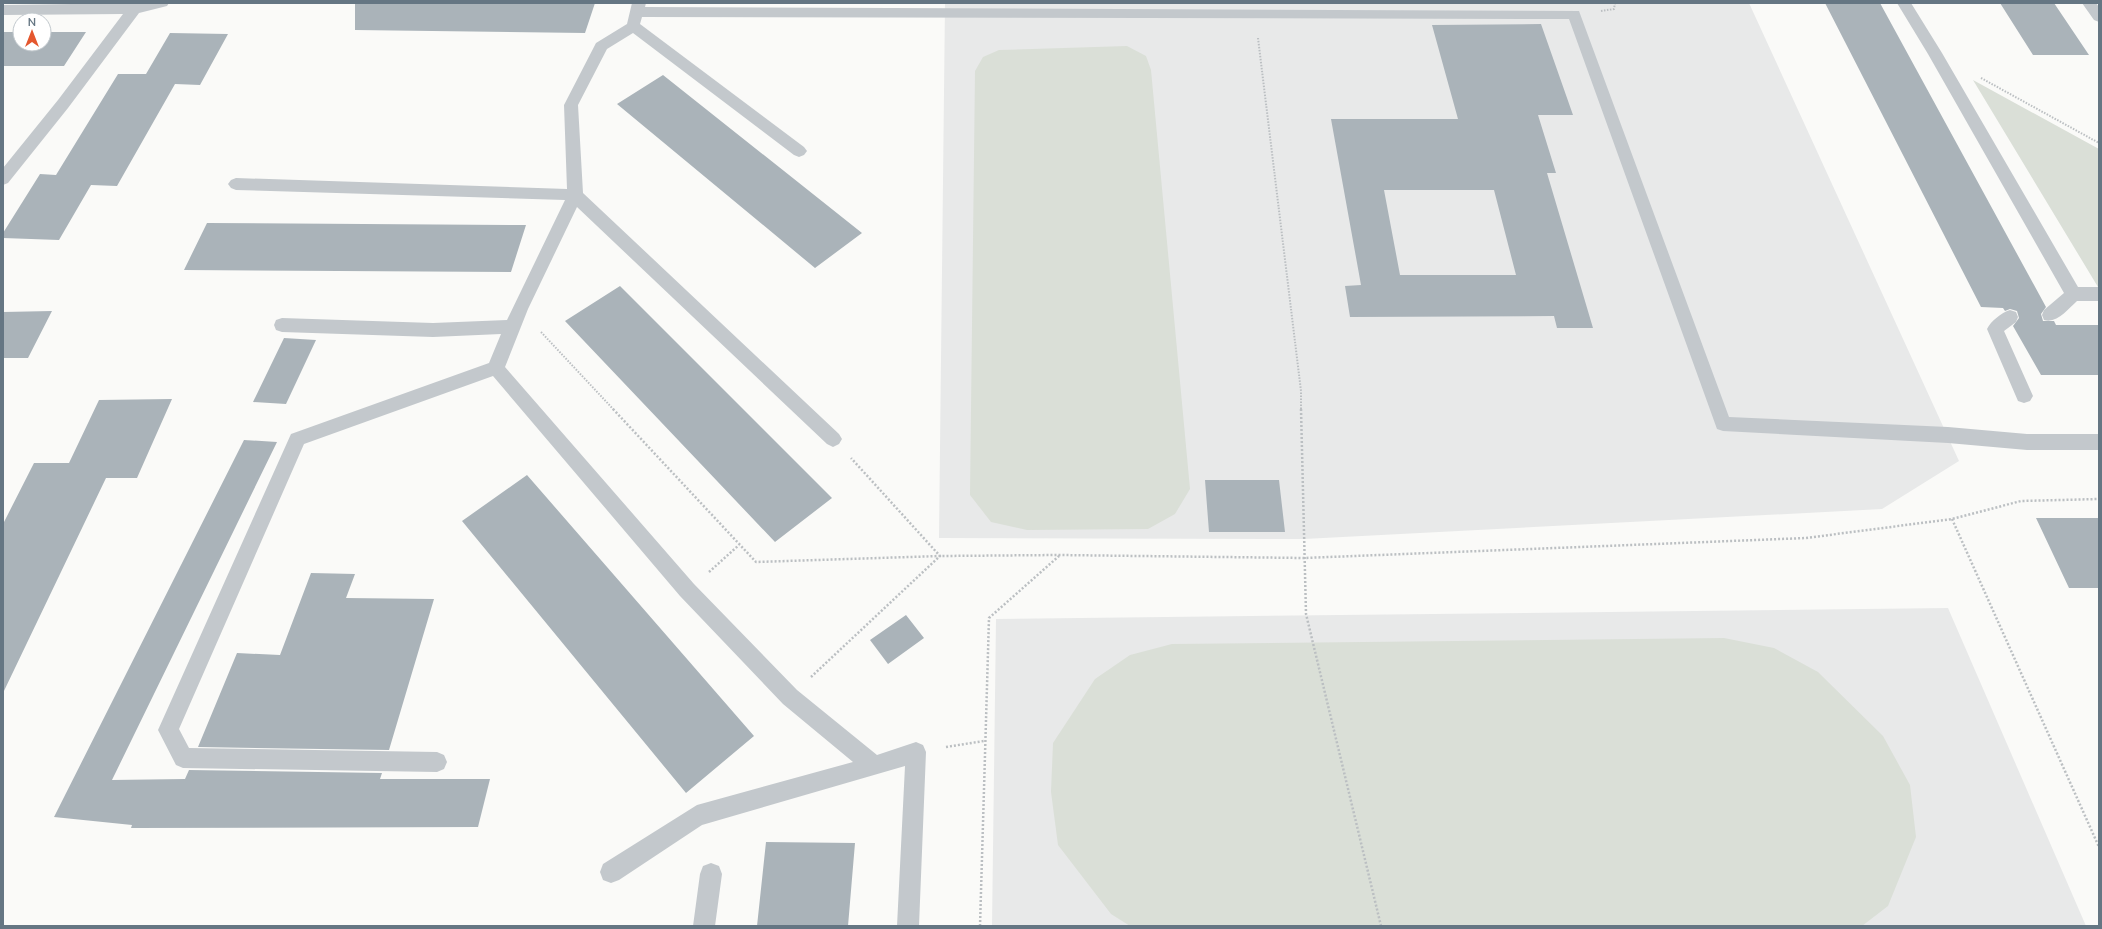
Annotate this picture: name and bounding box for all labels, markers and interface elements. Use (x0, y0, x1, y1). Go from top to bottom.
north arrow (12, 12, 52, 52)
text: N (28, 15, 36, 29)

